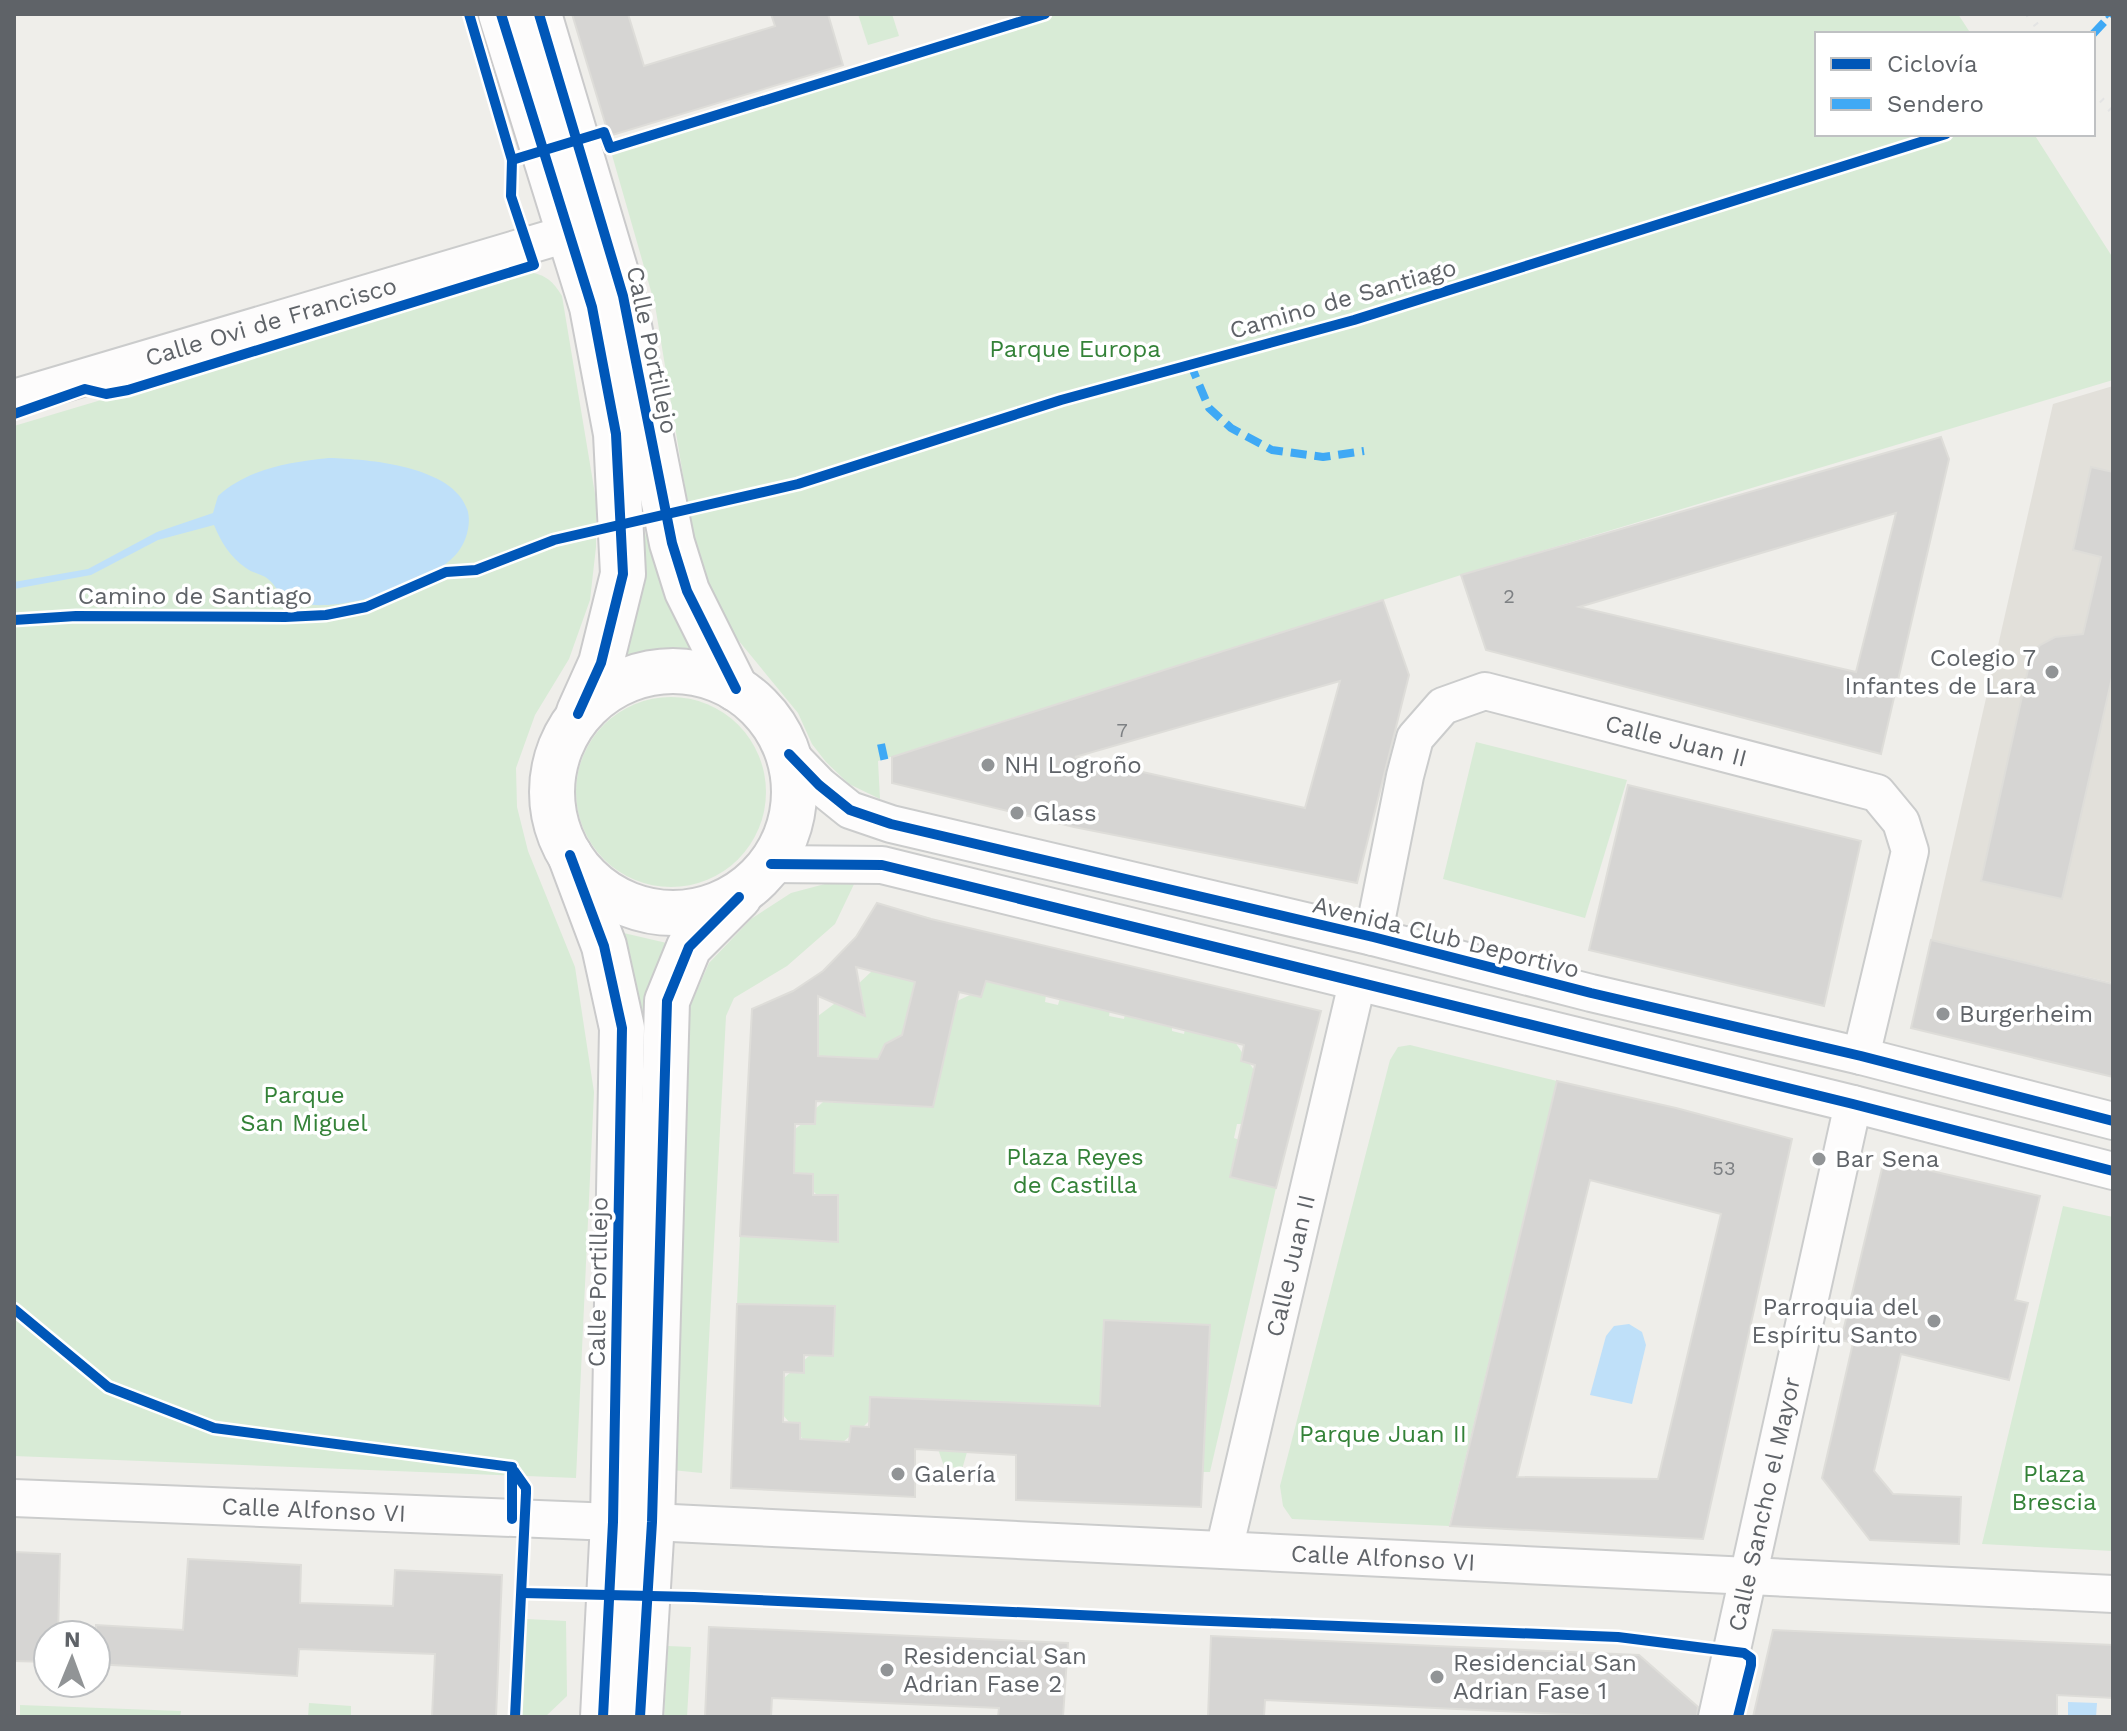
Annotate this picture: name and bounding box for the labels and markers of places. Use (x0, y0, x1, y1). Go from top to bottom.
place label: Colegio 7 Infantes de Lara (1845, 644, 2036, 700)
marker: Colegio 7 Infantes de Lara (2043, 663, 2061, 681)
place label: NH Logroño (1004, 751, 1142, 779)
marker: NH Logroño (979, 756, 997, 774)
place label: Glass (1033, 799, 1097, 827)
marker: Glass (1008, 804, 1026, 822)
place label: Burgerheim (1959, 1000, 2093, 1028)
marker: Burgerheim (1934, 1005, 1952, 1023)
place label: Bar Sena (1835, 1145, 1939, 1173)
marker: Bar Sena (1810, 1150, 1828, 1168)
place label: Parroquia del Espíritu Santo (1752, 1293, 1919, 1349)
marker: Parroquia del Espíritu Santo (1925, 1312, 1943, 1330)
place label: Galería (914, 1460, 996, 1488)
marker: Galería (889, 1465, 907, 1483)
place label: Residencial San Adrian Fase 2 (903, 1642, 1087, 1698)
place label: Residencial San Adrian Fase 1 (1453, 1649, 1637, 1705)
marker: Residencial San Adrian Fase 2 (878, 1661, 896, 1679)
marker: Residencial San Adrian Fase 1 (1428, 1668, 1446, 1686)

